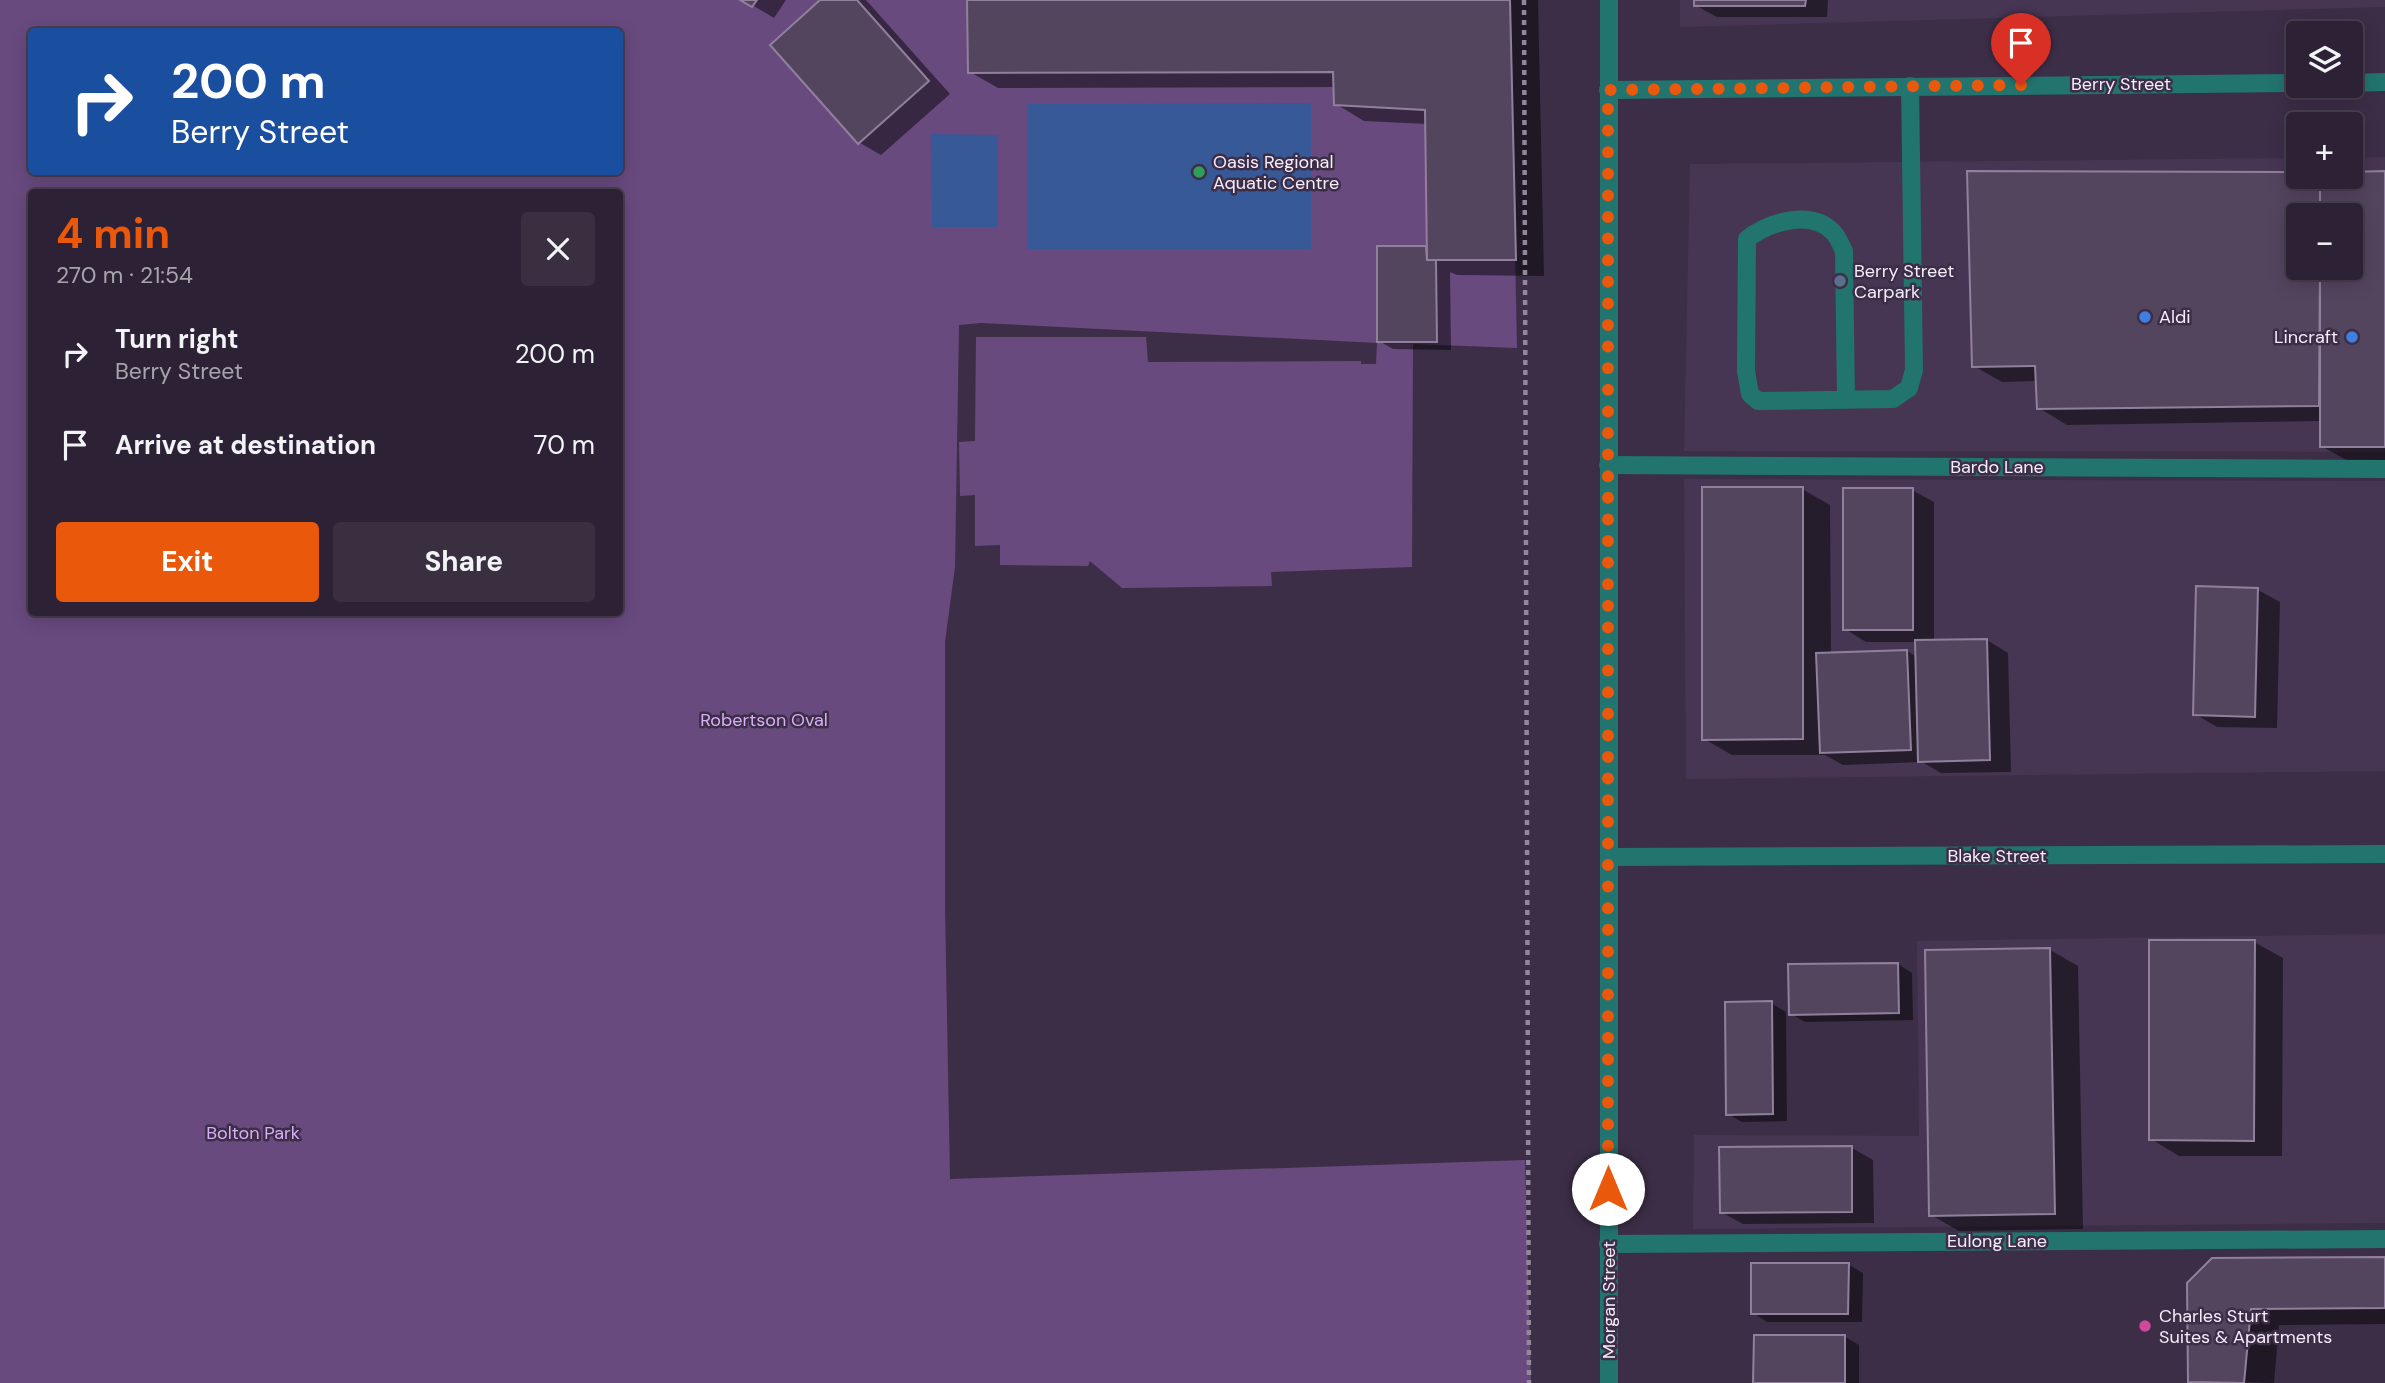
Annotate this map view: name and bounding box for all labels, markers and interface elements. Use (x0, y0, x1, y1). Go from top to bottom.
pin (1991, 13, 2051, 85)
map controls (2286, 21, 2363, 280)
button: layers (2286, 21, 2363, 98)
icon: arrive (2002, 24, 2040, 62)
text: 200 m (171, 49, 326, 113)
icon: right (56, 56, 147, 147)
street label: Berry Street (2071, 72, 2171, 96)
text: Berry Street (171, 111, 349, 153)
button: + (2286, 112, 2363, 189)
place label: Oasis Regional Aquatic Centre (1213, 150, 1339, 195)
marker: Oasis Regional Aquatic Centre (1191, 164, 1207, 180)
button: − (2286, 203, 2363, 280)
text: 4 min (56, 206, 170, 261)
button: close (521, 212, 595, 286)
place label: Berry Street Carpark (1854, 259, 1954, 304)
text: 270 m · 21:54 (56, 260, 193, 290)
marker: Berry Street Carpark (1832, 273, 1848, 289)
place label: Aldi (2159, 305, 2191, 329)
marker: Aldi (2137, 309, 2153, 325)
text: Turn right (115, 322, 239, 356)
place label: Lincraft (2274, 325, 2338, 349)
marker: Lincraft (2344, 329, 2360, 345)
icon: right (56, 335, 94, 373)
text: 200 m (515, 337, 595, 371)
text: Berry Street (115, 356, 243, 386)
icon: arrive (56, 426, 94, 464)
text: Arrive at destination (115, 428, 376, 462)
text: 70 m (534, 428, 595, 462)
street label: Bardo Lane (1950, 455, 2044, 479)
button: Exit (56, 522, 319, 602)
button: Share (333, 522, 595, 602)
park label: Robertson Oval (700, 708, 828, 732)
street label: Blake Street (1947, 844, 2047, 868)
park label: Bolton Park (206, 1121, 300, 1145)
position arrow (1571, 1152, 1645, 1226)
street label: Eulong Lane (1947, 1229, 2047, 1253)
street label: Morgan Street (1597, 1241, 1621, 1359)
place label: Charles Sturt Suites & Apartments (2159, 1304, 2332, 1349)
marker: Charles Sturt Suites & Apartments (2137, 1318, 2153, 1334)

